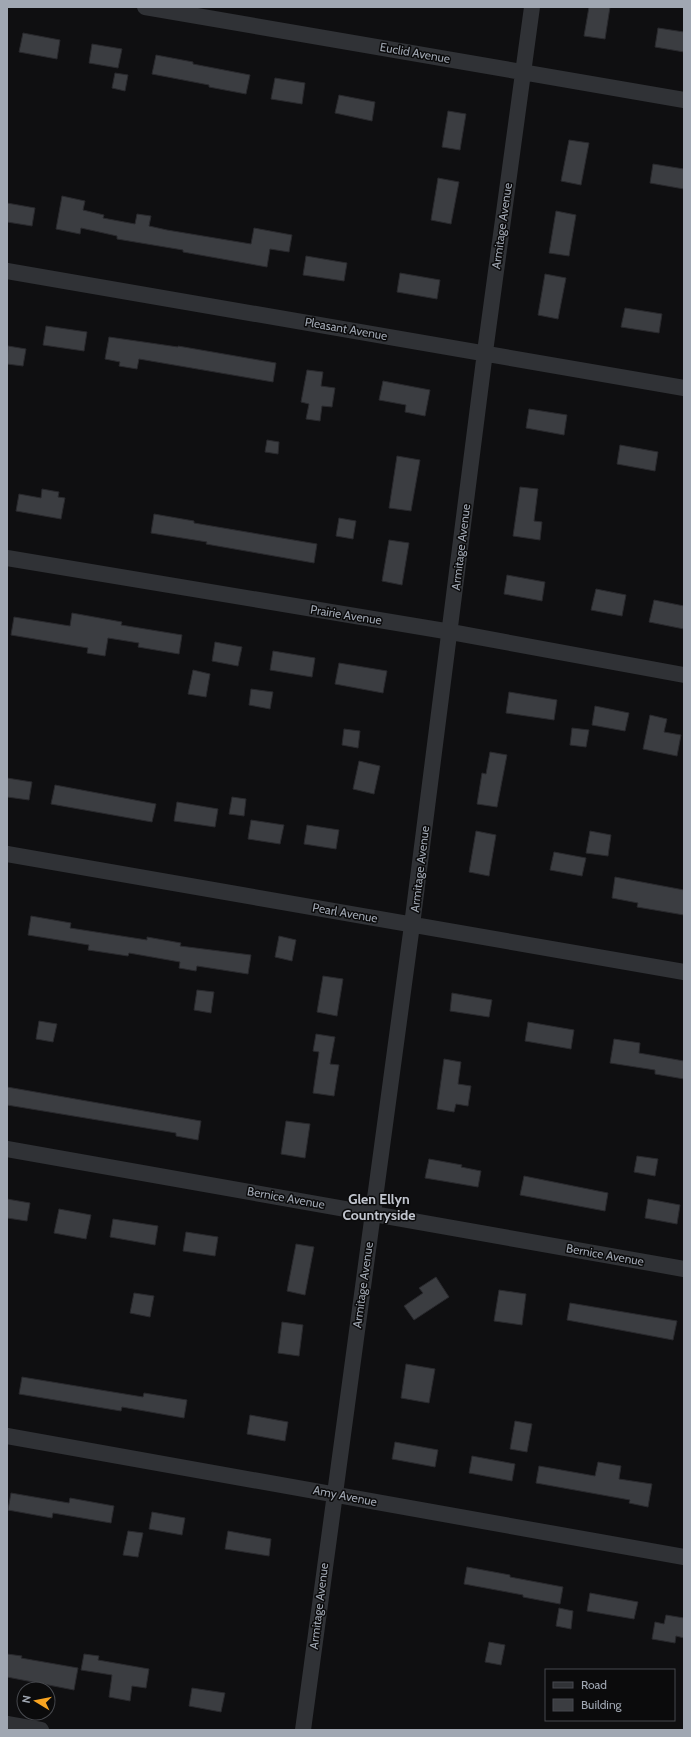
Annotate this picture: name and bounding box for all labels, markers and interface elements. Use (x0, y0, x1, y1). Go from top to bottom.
street label: Euclid Avenue (379, 39, 451, 66)
street label: Armitage Avenue (488, 182, 515, 270)
street label: Pleasant Avenue (304, 314, 389, 343)
street label: Armitage Avenue (448, 503, 473, 591)
street label: Prairie Avenue (309, 601, 383, 628)
street label: Armitage Avenue (407, 825, 432, 913)
street label: Pearl Avenue (311, 899, 379, 926)
street label: Bernice Avenue (246, 1183, 326, 1212)
district label: Glen Ellyn Countryside (342, 1190, 416, 1224)
street label: Bernice Avenue (565, 1240, 645, 1269)
street label: Armitage Avenue (349, 1241, 376, 1329)
street label: Amy Avenue (312, 1482, 378, 1509)
street label: Armitage Avenue (306, 1562, 331, 1650)
legend (545, 1669, 675, 1721)
text: Road (581, 1677, 607, 1692)
north arrow (16, 1681, 56, 1721)
text: N (19, 1694, 34, 1704)
text: Building (581, 1697, 623, 1712)

